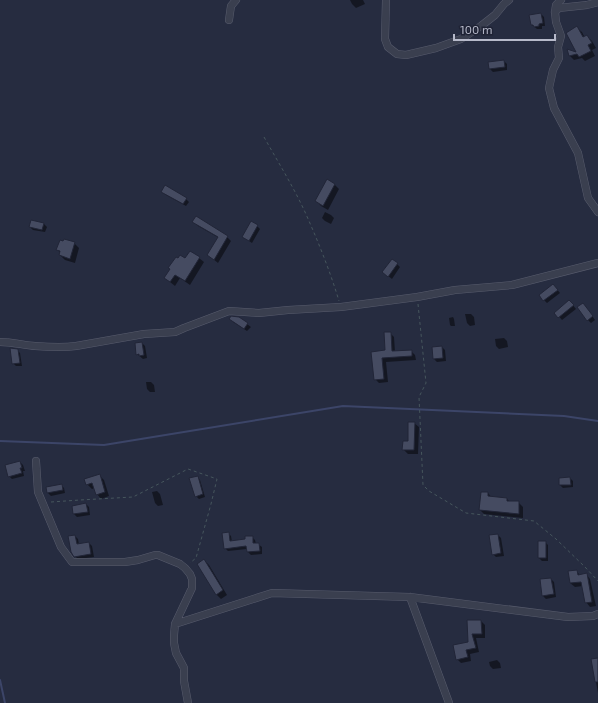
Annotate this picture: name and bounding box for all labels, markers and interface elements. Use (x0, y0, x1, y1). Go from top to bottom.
scale bar (454, 16, 555, 42)
text: 100 m (460, 22, 492, 36)

